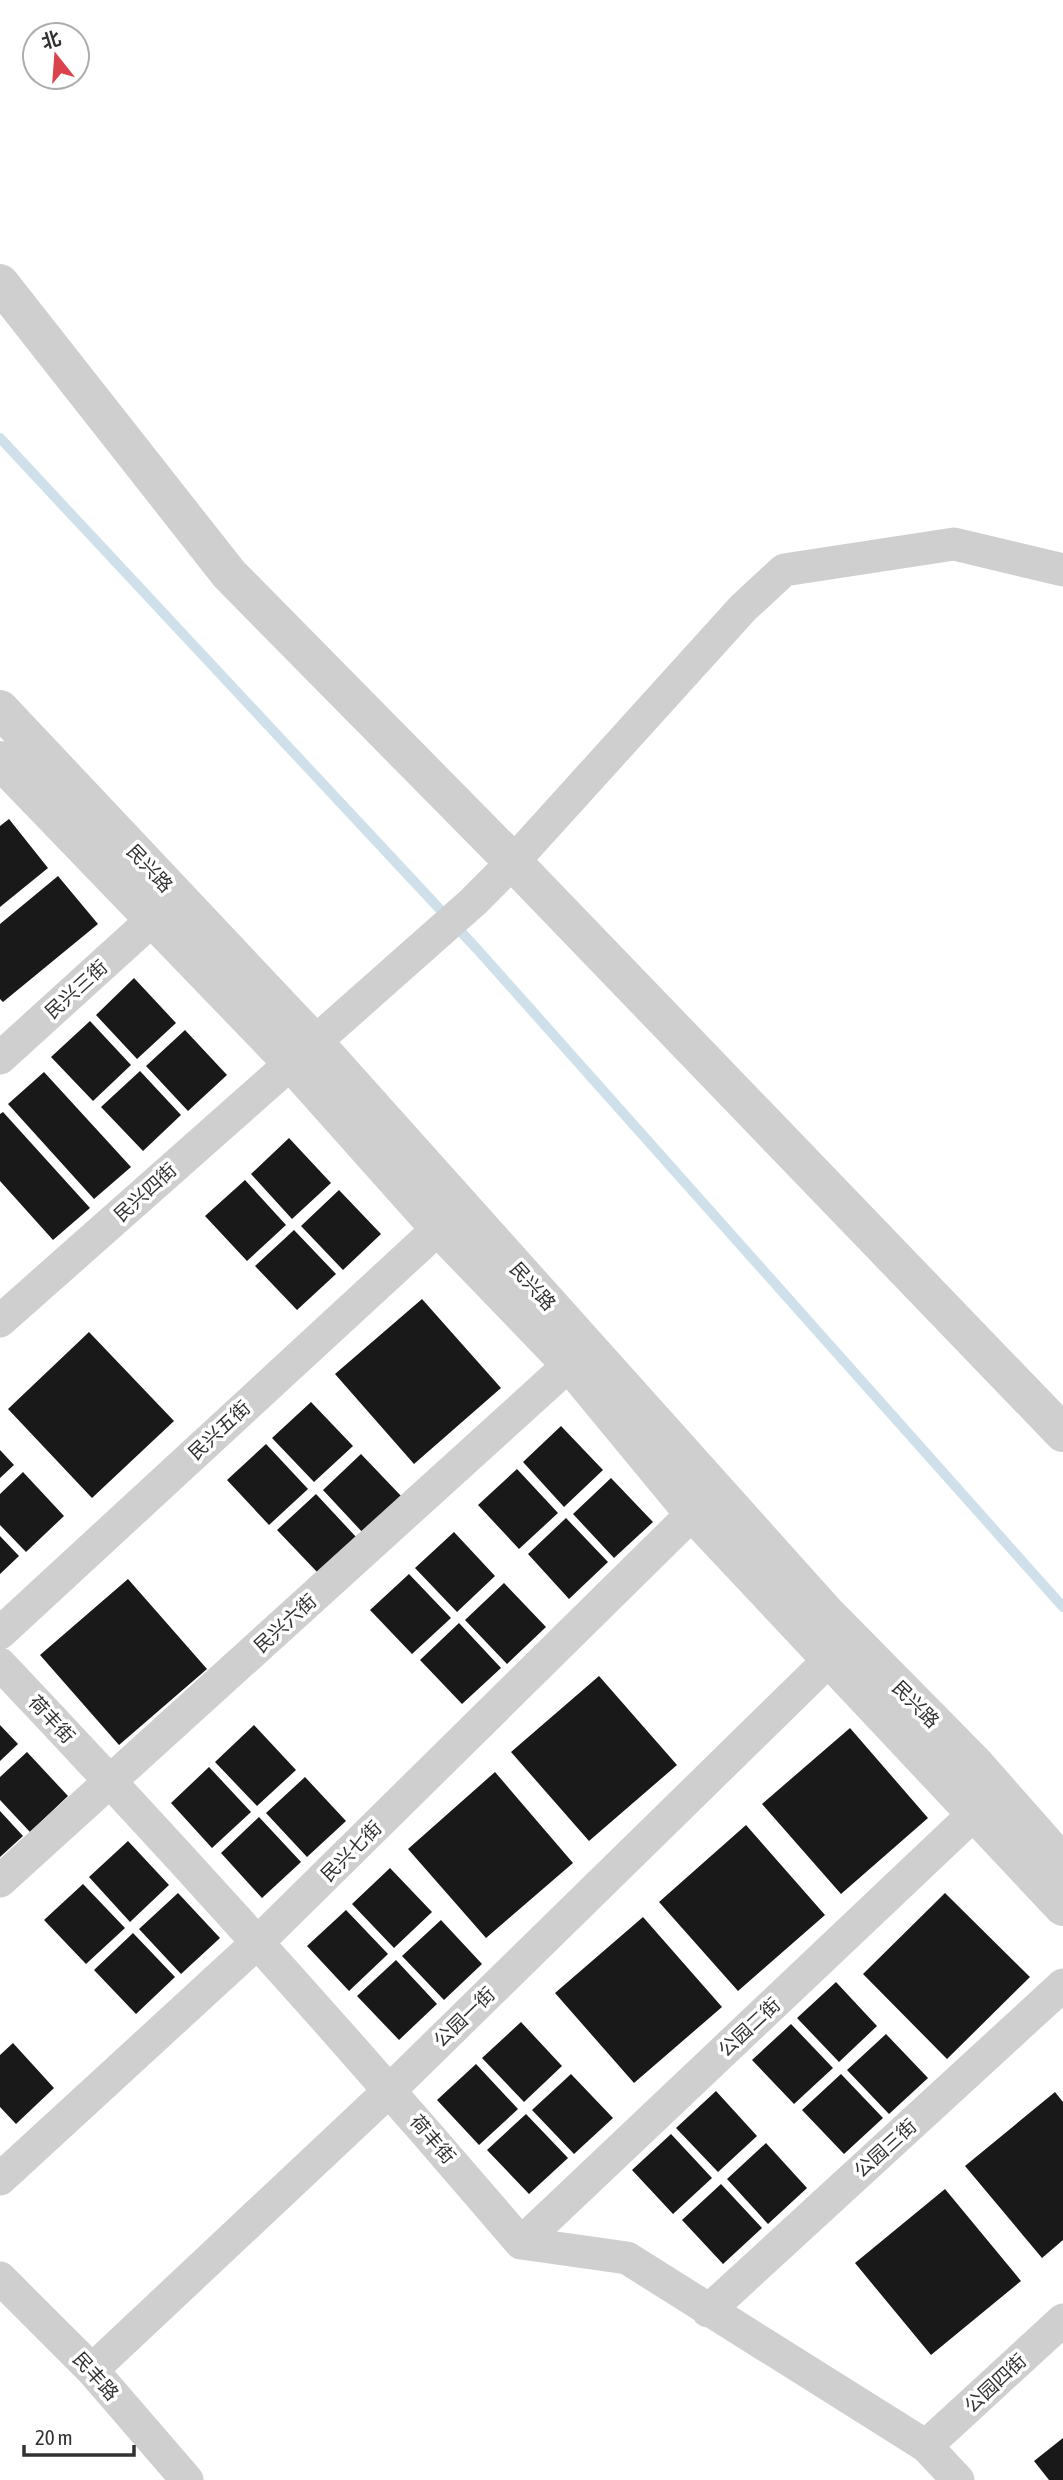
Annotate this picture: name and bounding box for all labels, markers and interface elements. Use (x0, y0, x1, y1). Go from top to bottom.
north arrow (21, 21, 91, 91)
text: 北 (39, 26, 63, 53)
street label: 民兴路 (123, 840, 177, 896)
street label: 民兴三街 (40, 955, 112, 1023)
street label: 民兴四街 (109, 1158, 181, 1226)
street label: 民兴路 (506, 1257, 560, 1315)
street label: 民兴五街 (184, 1396, 254, 1464)
street label: 民兴六街 (249, 1589, 321, 1657)
street label: 民兴路 (888, 1676, 944, 1732)
street label: 荷丰街 (25, 1691, 79, 1747)
street label: 民兴七街 (316, 1816, 386, 1886)
street label: 公园一街 (429, 1983, 499, 2051)
street label: 公园二街 (714, 1993, 784, 2061)
street label: 荷丰街 (406, 2110, 460, 2168)
street label: 公园三街 (849, 2114, 921, 2182)
street label: 民丰路 (69, 2347, 123, 2405)
street label: 公园四街 (960, 2349, 1030, 2417)
scale bar (24, 2414, 135, 2458)
text: 20 m (35, 2425, 73, 2449)

